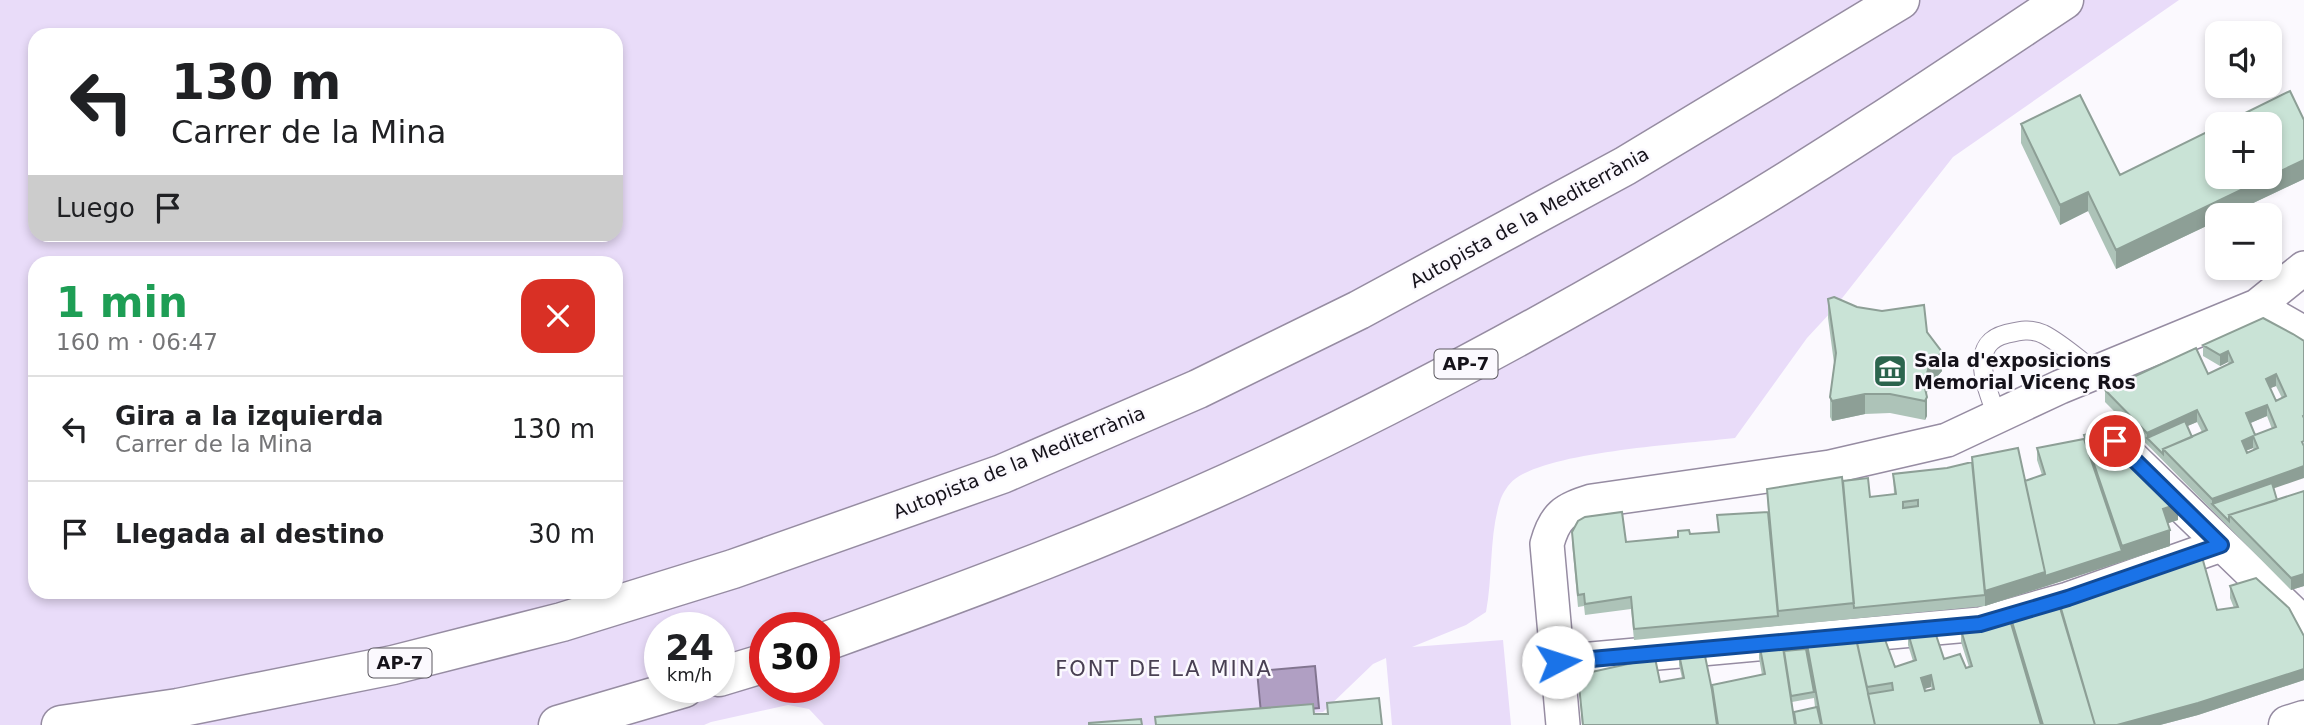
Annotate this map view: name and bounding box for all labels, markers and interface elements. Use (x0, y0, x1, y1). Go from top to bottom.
map controls (2205, 21, 2282, 280)
button: sound (2205, 21, 2282, 98)
text: 130 m (171, 54, 341, 111)
icon: left (56, 56, 147, 147)
button: + (2205, 112, 2282, 189)
text: Carrer de la Mina (171, 113, 446, 151)
street label: Autopista de la Mediterrània (1406, 142, 1652, 292)
icon: arrive (149, 189, 187, 227)
text: Luego (56, 193, 135, 223)
button: − (2205, 203, 2282, 280)
text: 1 min (56, 278, 188, 327)
button: close (521, 279, 595, 353)
text: 160 m · 06:47 (56, 329, 218, 355)
place label: Sala d'exposicions Memorial Vicenç Ros (1914, 349, 2136, 393)
road number: AP-7 (1434, 350, 1498, 378)
museum icon: Sala d'exposicions Memorial Vicenç Ros (1871, 352, 1909, 390)
text: Gira a la izquierda (115, 401, 383, 431)
street label: Autopista de la Mediterrània (890, 401, 1148, 523)
icon: left (56, 410, 94, 448)
pin (2085, 411, 2145, 471)
text: 130 m (512, 414, 595, 444)
icon: arrive (2096, 422, 2134, 460)
text: Carrer de la Mina (115, 431, 313, 457)
icon: arrive (56, 515, 94, 553)
text: Llegada al destino (115, 519, 384, 549)
text: 30 m (528, 519, 595, 549)
speed limit sign: 30 (749, 612, 840, 703)
position arrow (1521, 625, 1595, 699)
text: 24 (665, 628, 714, 668)
road number: AP-7 (368, 648, 432, 678)
district label: FONT DE LA MINA (1055, 657, 1273, 681)
text: km/h (667, 664, 712, 685)

